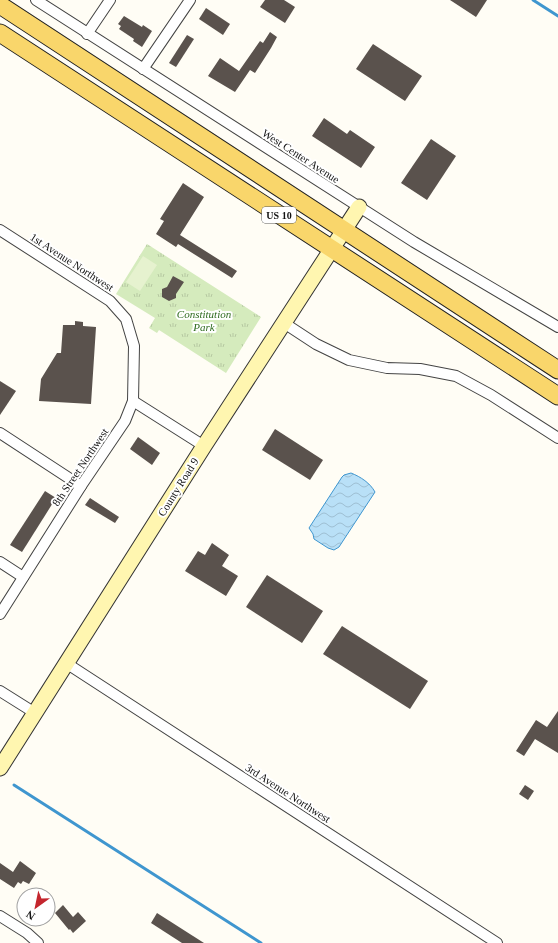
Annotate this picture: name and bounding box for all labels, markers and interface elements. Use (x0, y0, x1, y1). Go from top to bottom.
street label: West Center Avenue (260, 127, 342, 185)
road number: US 10 (262, 207, 296, 223)
street label: 1st Avenue Northwest (28, 231, 116, 293)
park label: Constitution Park (177, 308, 232, 333)
street label: 8th Street Northwest (50, 426, 110, 508)
street label: County Road 9 (155, 455, 201, 518)
street label: 3rd Avenue Northwest (243, 761, 333, 825)
north arrow (16, 887, 56, 927)
text: N (24, 908, 37, 923)

